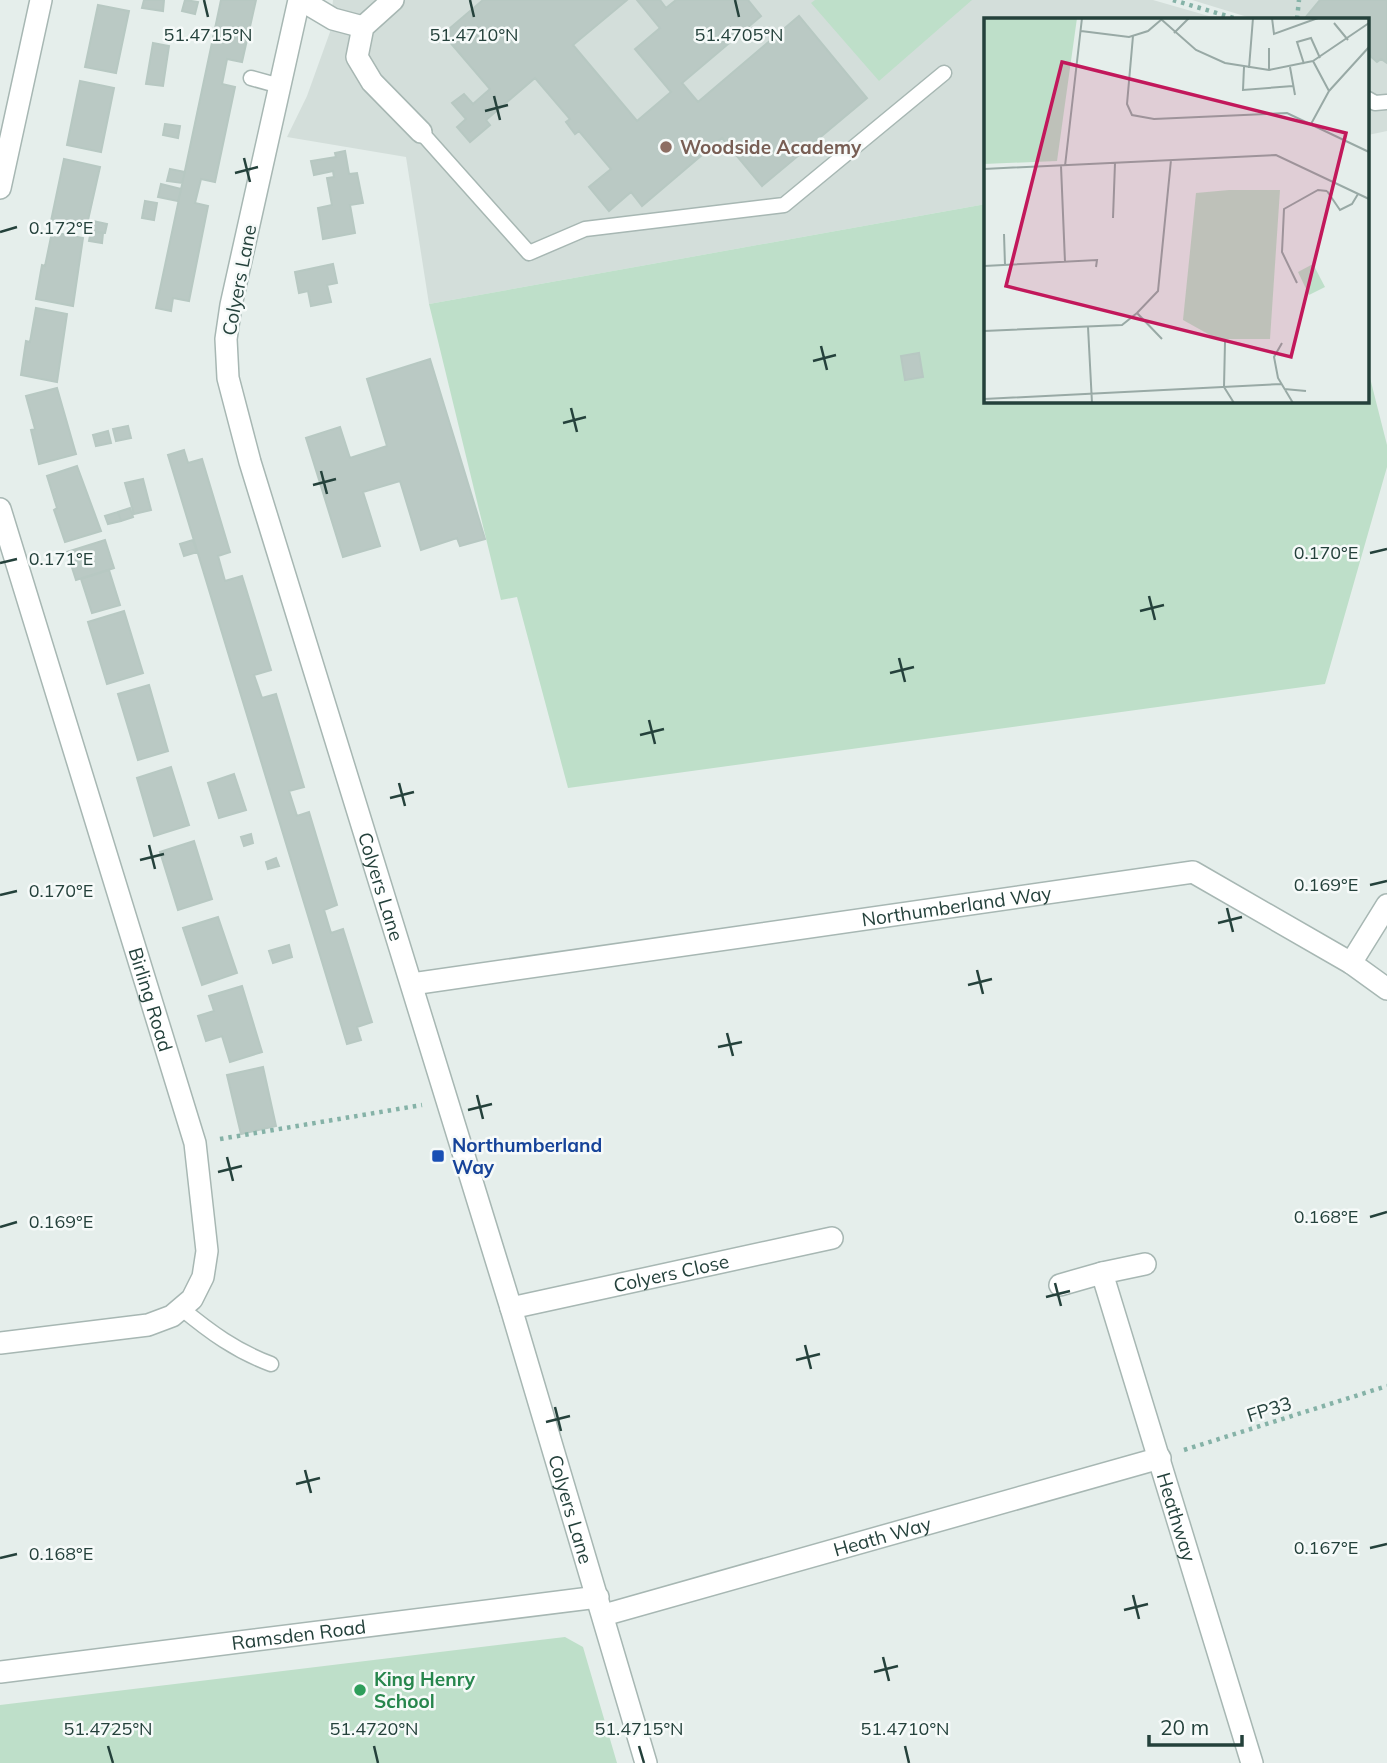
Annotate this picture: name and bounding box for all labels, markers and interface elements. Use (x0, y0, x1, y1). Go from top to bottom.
inset map (984, 18, 1370, 402)
text: 51.4715°N (163, 23, 253, 46)
text: 51.4710°N (429, 23, 519, 46)
text: 51.4705°N (694, 23, 784, 46)
place label: Woodside Academy (680, 135, 862, 159)
marker: Woodside Academy (658, 139, 674, 155)
text: 0.172°E (29, 216, 93, 239)
street label: Colyers Lane (216, 223, 262, 337)
text: 0.170°E (1294, 541, 1358, 564)
text: 0.171°E (29, 547, 93, 570)
street label: Colyers Lane (353, 829, 409, 944)
text: 0.169°E (1294, 873, 1358, 896)
text: 0.170°E (29, 879, 93, 902)
street label: Northumberland Way (860, 880, 1053, 931)
street label: Birling Road (124, 944, 178, 1054)
place label: Northumberland Way (452, 1133, 602, 1179)
marker: Northumberland Way (430, 1148, 446, 1164)
text: 0.168°E (1294, 1205, 1358, 1228)
text: 0.169°E (29, 1210, 93, 1233)
street label: Colyers Close (611, 1249, 731, 1297)
street label: FP33 (1244, 1391, 1294, 1427)
street label: Colyers Lane (543, 1452, 598, 1567)
street label: Heathway (1152, 1470, 1202, 1564)
street label: Heath Way (830, 1511, 934, 1562)
text: 0.167°E (1294, 1536, 1358, 1559)
text: 0.168°E (29, 1542, 93, 1565)
street label: Ramsden Road (230, 1614, 367, 1655)
place label: King Henry School (374, 1667, 476, 1713)
marker: King Henry School (352, 1682, 368, 1698)
scale bar (1149, 1704, 1242, 1748)
text: 20 m (1160, 1714, 1209, 1740)
text: 51.4725°N (63, 1717, 153, 1740)
text: 51.4720°N (329, 1717, 419, 1740)
text: 51.4715°N (594, 1717, 684, 1740)
text: 51.4710°N (860, 1717, 950, 1740)

